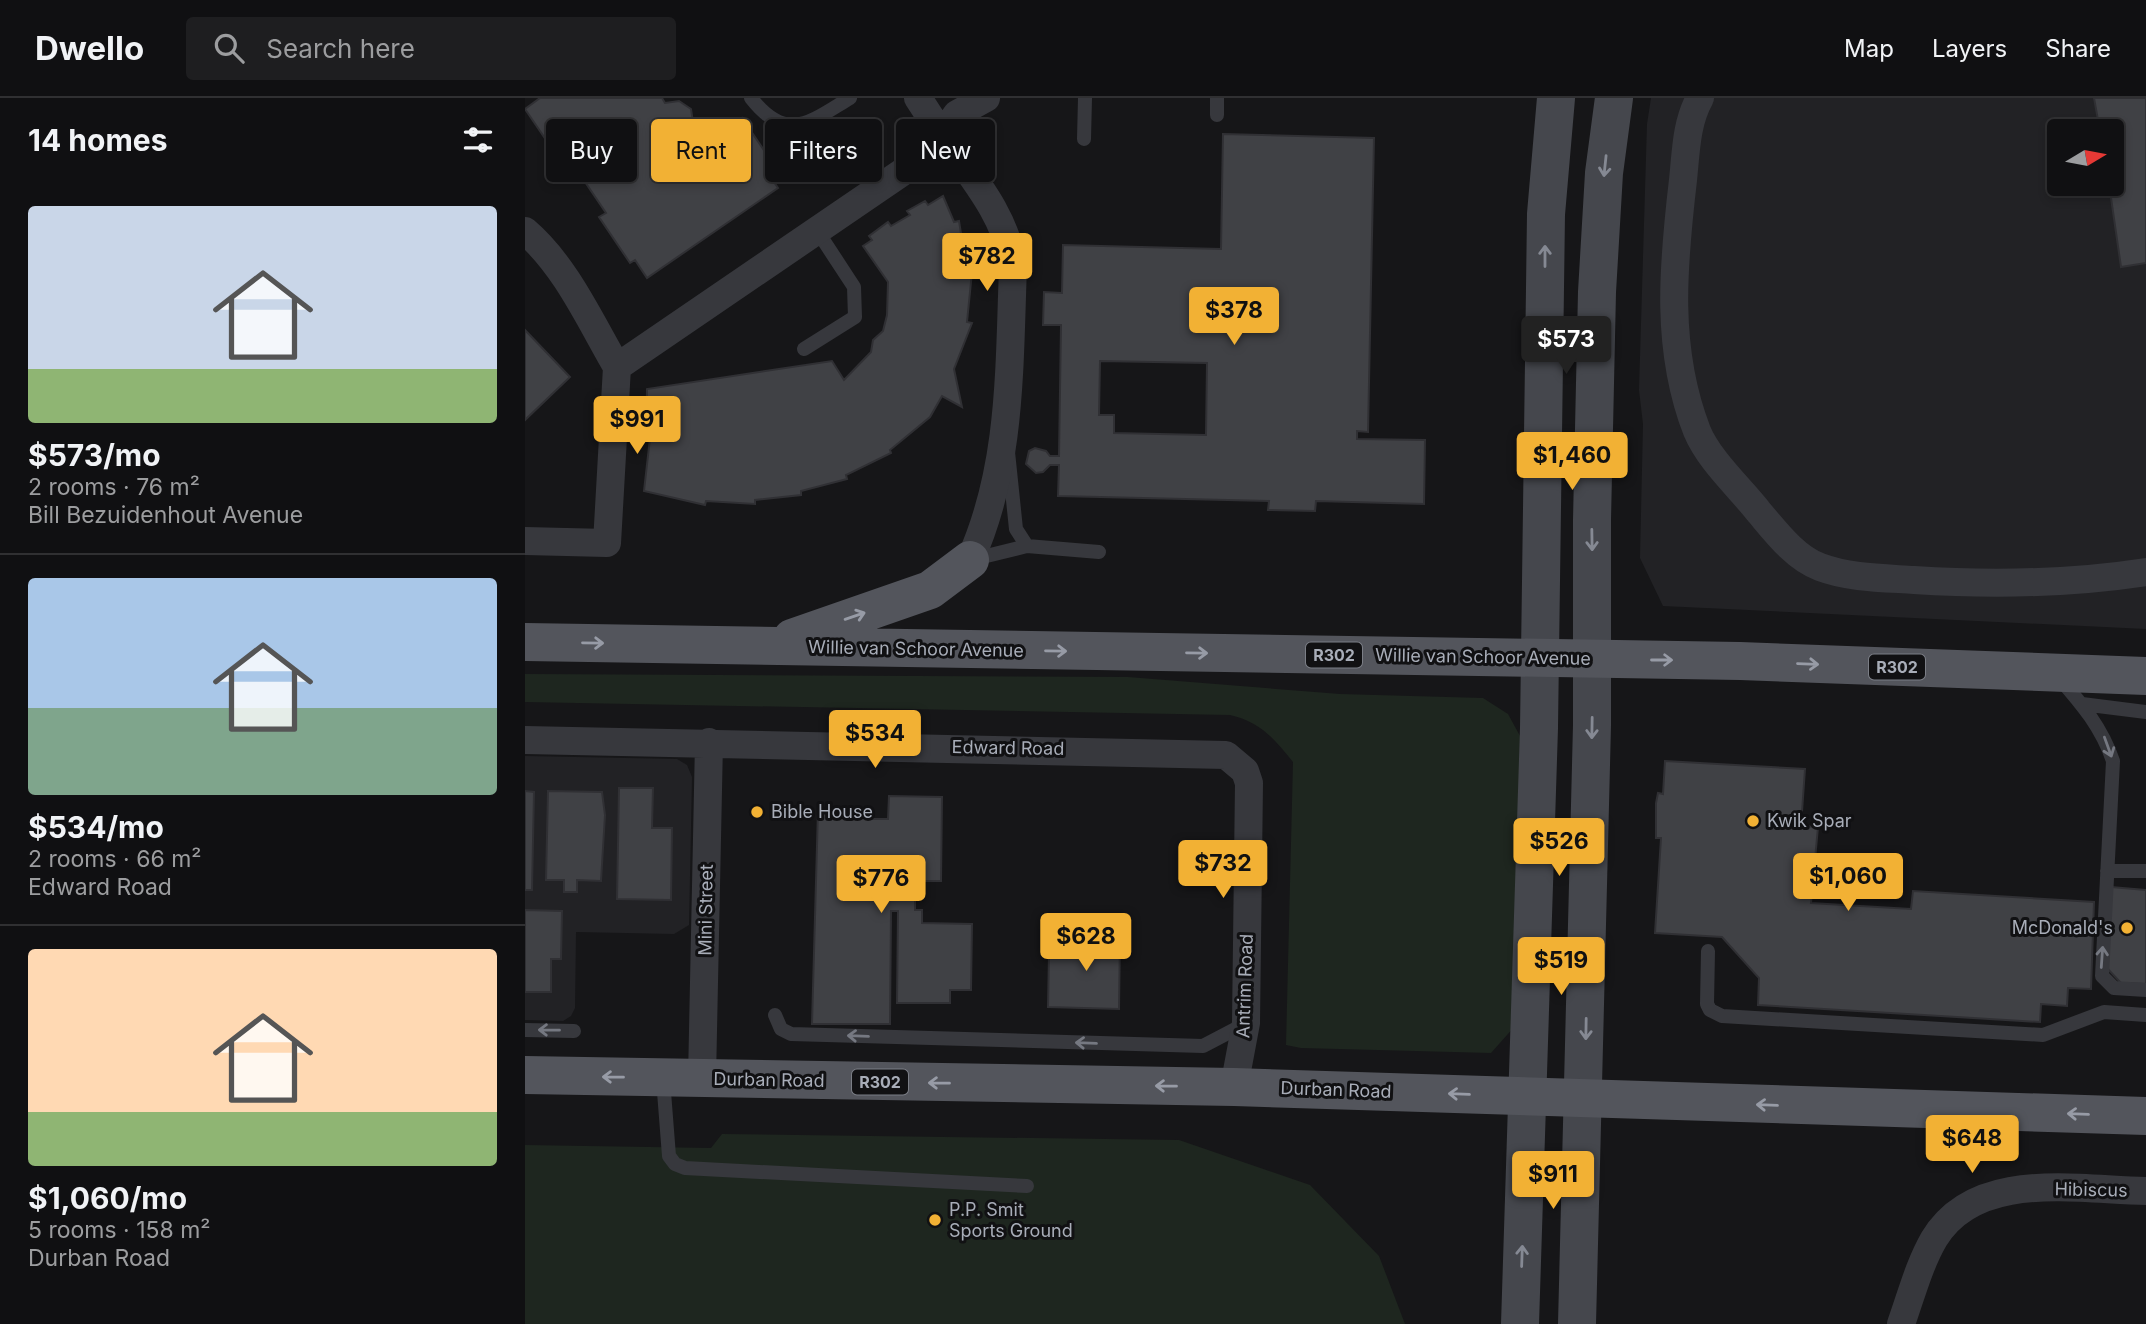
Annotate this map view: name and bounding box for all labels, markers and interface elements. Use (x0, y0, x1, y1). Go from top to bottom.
search box (186, 17, 676, 80)
text: Dwello (35, 28, 144, 68)
icon: search (210, 29, 248, 67)
text: Search here (266, 33, 415, 64)
text: Map (1844, 34, 1894, 63)
text: Layers (1932, 34, 2007, 63)
text: Share (2045, 34, 2111, 63)
chip: Buy (546, 119, 637, 182)
chip: Rent (651, 119, 751, 182)
chip: Filters (765, 119, 882, 182)
chip: New (896, 119, 995, 182)
north arrow (2047, 119, 2125, 196)
map controls (2047, 119, 2124, 196)
icon: filters (459, 121, 497, 159)
text: 14 homes (28, 122, 167, 158)
one-way arrow (1599, 154, 1612, 176)
pin: $782 (946, 234, 1028, 293)
text: $782 (958, 242, 1016, 270)
one-way arrow (1538, 245, 1552, 268)
icon: home (200, 252, 326, 378)
pin: $378 (1193, 288, 1275, 347)
text: $378 (1205, 296, 1263, 324)
pin: $573 (1525, 316, 1607, 376)
text: $573 (1537, 325, 1595, 353)
pin: $991 (596, 396, 678, 456)
text: $991 (610, 405, 664, 433)
pin: $1,460 (1515, 432, 1629, 492)
text: $573/mo (28, 437, 161, 473)
text: $1,460 (1533, 441, 1611, 469)
text: 2 rooms · 76 m² (28, 473, 200, 501)
text: Bill Bezuidenhout Avenue (28, 501, 303, 529)
one-way arrow (1585, 528, 1599, 551)
one-way arrow (843, 609, 865, 621)
icon: home (200, 624, 326, 750)
street label: Willie van Schoor Avenue (808, 636, 1024, 661)
one-way arrow (581, 637, 604, 650)
road number: R302 (1306, 642, 1362, 668)
one-way arrow (1044, 644, 1067, 658)
street label: Willie van Schoor Avenue (1375, 644, 1591, 669)
one-way arrow (1185, 646, 1208, 660)
one-way arrow (1650, 653, 1673, 667)
road number: R302 (1869, 654, 1925, 680)
one-way arrow (1796, 657, 1819, 670)
pin: $534 (834, 710, 916, 770)
one-way arrow (1586, 716, 1599, 739)
text: $534 (845, 719, 905, 747)
one-way arrow (2102, 735, 2115, 757)
street label: Edward Road (951, 736, 1065, 759)
place label: Bible House (771, 801, 873, 822)
marker: Bible House (749, 804, 765, 820)
text: $534/mo (28, 809, 164, 845)
place label: Kwik Spar (1767, 810, 1852, 831)
marker: Kwik Spar (1745, 813, 1761, 829)
pin: $526 (1518, 818, 1600, 878)
text: $526 (1529, 827, 1589, 855)
pin: $732 (1182, 840, 1264, 900)
text: 2 rooms · 66 m² (28, 845, 202, 873)
text: $732 (1194, 849, 1252, 877)
pin: $1,060 (1791, 854, 1905, 913)
pin: $776 (840, 856, 922, 915)
text: $1,060 (1809, 862, 1887, 890)
street label: Mini Street (694, 864, 717, 956)
text: $776 (853, 864, 909, 892)
text: Edward Road (28, 873, 172, 901)
pin: $628 (1045, 914, 1127, 973)
place label: McDonald's (2012, 917, 2113, 938)
marker: McDonald's (2119, 920, 2135, 936)
text: $628 (1056, 922, 1116, 950)
street label: Antrim Road (1232, 933, 1257, 1039)
pin: $519 (1520, 937, 1602, 997)
text: $519 (1534, 946, 1588, 974)
one-way arrow (2096, 947, 2109, 969)
icon: home (200, 995, 326, 1121)
one-way arrow (1579, 1017, 1593, 1040)
one-way arrow (538, 1024, 561, 1037)
one-way arrow (847, 1029, 870, 1043)
one-way arrow (1074, 1036, 1097, 1049)
street label: Durban Road (713, 1068, 825, 1091)
one-way arrow (602, 1070, 625, 1084)
road number: R302 (852, 1070, 908, 1094)
one-way arrow (927, 1076, 950, 1089)
street label: Durban Road (1280, 1077, 1392, 1102)
one-way arrow (1155, 1079, 1178, 1093)
one-way arrow (1448, 1088, 1471, 1101)
one-way arrow (1756, 1098, 1779, 1111)
one-way arrow (2067, 1108, 2090, 1121)
pin: $648 (1931, 1116, 2013, 1175)
text: $648 (1942, 1124, 2002, 1152)
pin: $911 (1512, 1152, 1594, 1211)
text: $911 (1528, 1160, 1578, 1188)
street label: Hibiscus (2054, 1178, 2128, 1201)
text: $1,060/mo (28, 1180, 187, 1216)
place label: P.P. Smit Sports Ground (949, 1199, 1073, 1241)
marker: P.P. Smit Sports Ground (927, 1212, 943, 1228)
text: 5 rooms · 158 m² (28, 1216, 211, 1244)
text: Durban Road (28, 1244, 170, 1272)
one-way arrow (1516, 1245, 1529, 1268)

